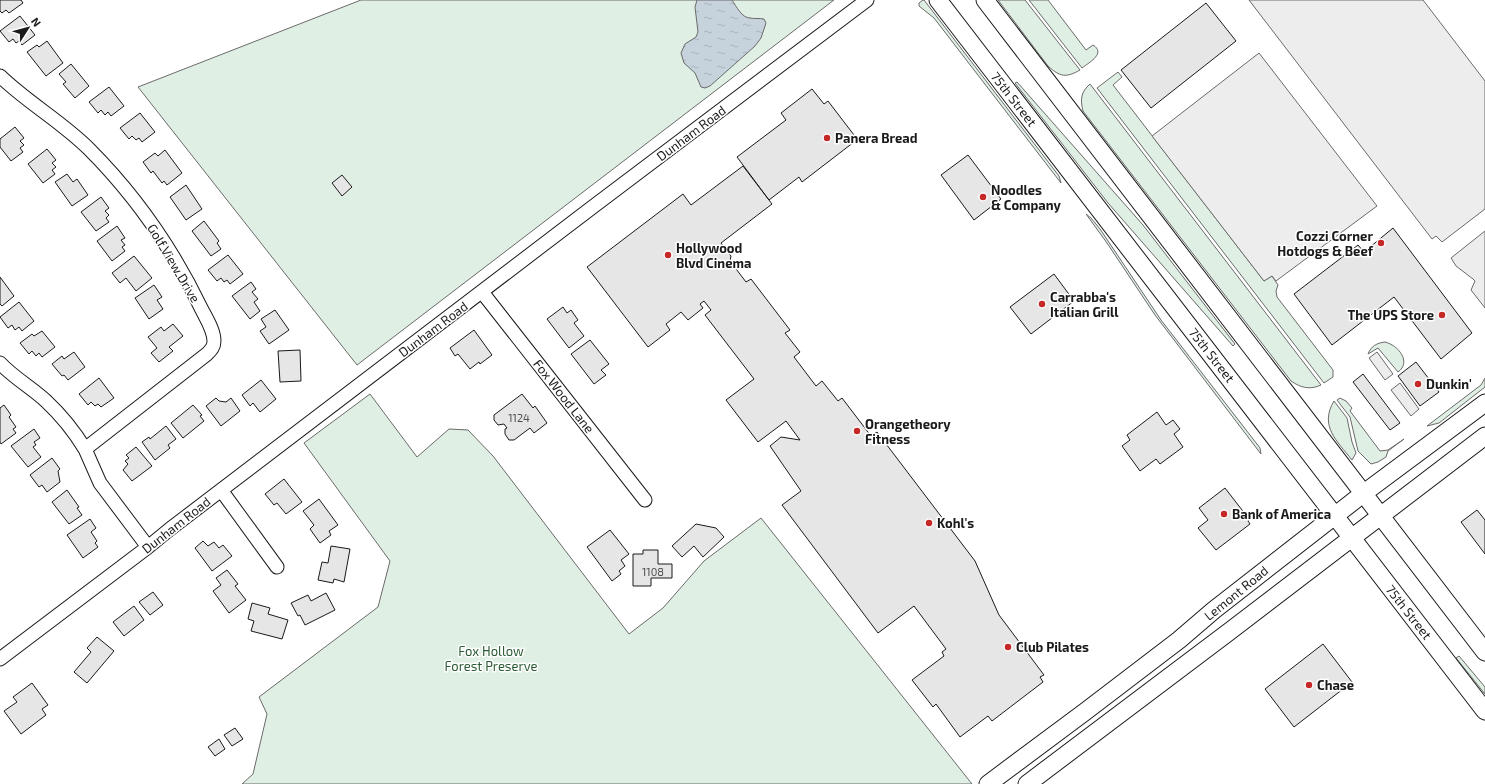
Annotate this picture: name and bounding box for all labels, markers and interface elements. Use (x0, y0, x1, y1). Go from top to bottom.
north arrow (8, 8, 48, 48)
text: N (29, 15, 44, 29)
street label: 75th Street (988, 68, 1040, 130)
street label: Dunham Road (653, 102, 729, 164)
place label: Panera Bread (835, 130, 918, 146)
marker: Panera Bread (822, 133, 832, 143)
place label: Noodles & Company (991, 182, 1062, 213)
marker: Noodles & Company (978, 192, 988, 202)
street label: Golf View Drive (144, 221, 204, 305)
place label: Cozzi Corner Hotdogs & Beef (1277, 228, 1374, 259)
marker: Cozzi Corner Hotdogs & Beef (1376, 238, 1386, 248)
place label: Hollywood Blvd Cinema (676, 240, 751, 271)
marker: Hollywood Blvd Cinema (663, 250, 673, 260)
place label: Carrabba's Italian Grill (1050, 289, 1119, 320)
street label: Dunham Road (395, 298, 471, 360)
marker: Carrabba's Italian Grill (1037, 299, 1047, 309)
place label: The UPS Store (1347, 307, 1434, 323)
marker: The UPS Store (1437, 310, 1447, 320)
street label: 75th Street (1186, 324, 1238, 386)
street label: Fox Wood Lane (530, 356, 598, 436)
place label: Dunkin' (1426, 376, 1472, 392)
marker: Dunkin' (1413, 379, 1423, 389)
house number: 1124 (508, 411, 530, 424)
place label: Orangetheory Fitness (865, 416, 951, 447)
marker: Orangetheory Fitness (852, 426, 862, 436)
street label: Dunham Road (139, 493, 213, 557)
place label: Bank of America (1232, 506, 1331, 522)
marker: Bank of America (1219, 509, 1229, 519)
place label: Kohl's (937, 515, 974, 531)
marker: Kohl's (924, 518, 934, 528)
street label: Lemont Road (1201, 562, 1271, 624)
house number: 1108 (642, 565, 664, 578)
street label: 75th Street (1383, 581, 1435, 643)
place label: Club Pilates (1016, 639, 1089, 655)
marker: Club Pilates (1003, 642, 1013, 652)
park label: Fox Hollow Forest Preserve (445, 643, 537, 674)
place label: Chase (1317, 677, 1354, 693)
marker: Chase (1304, 680, 1314, 690)

